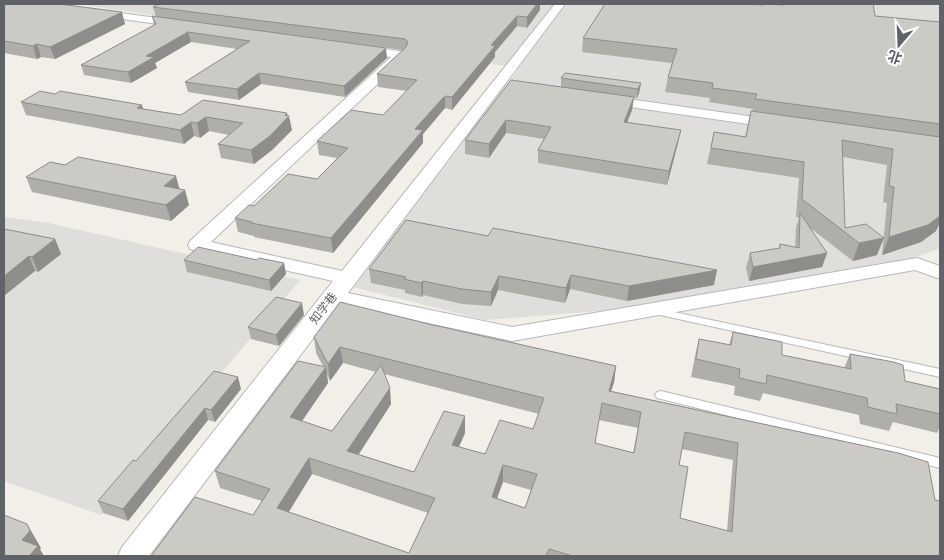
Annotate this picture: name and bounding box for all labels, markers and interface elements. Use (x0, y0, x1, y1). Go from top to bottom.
north arrow (874, 20, 924, 70)
text: 北 (885, 47, 904, 69)
street label: 知学巷 (305, 289, 341, 327)

